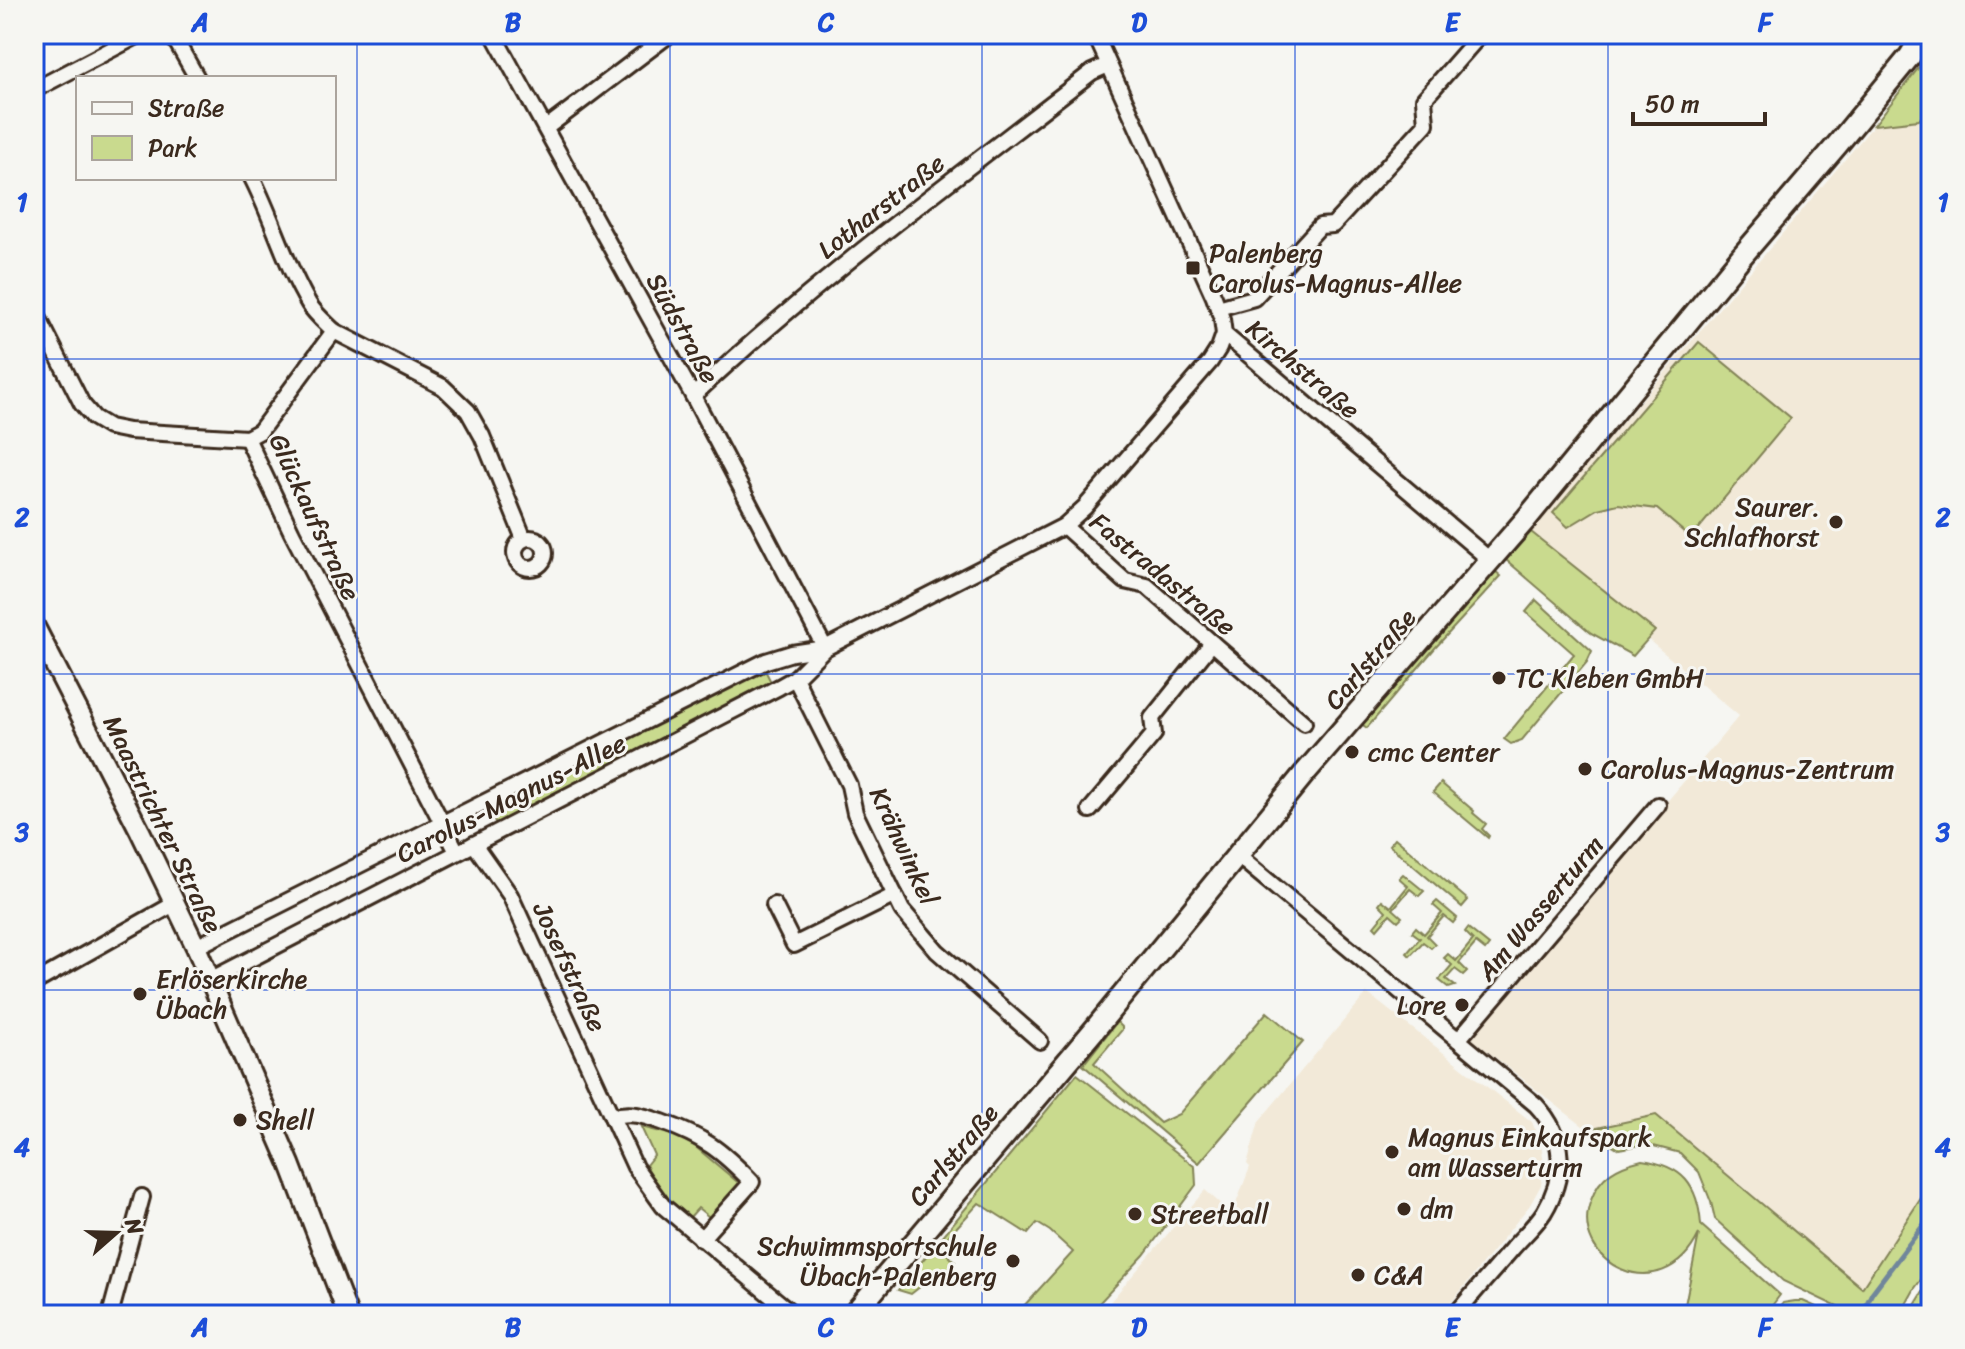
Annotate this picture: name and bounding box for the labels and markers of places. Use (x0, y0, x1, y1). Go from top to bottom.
place label: Palenberg Carolus-Magnus-Allee (1209, 230, 1462, 306)
marker: Palenberg Carolus-Magnus-Allee (1184, 259, 1202, 277)
place label: Saurer. Schlafhorst (1684, 484, 1820, 560)
marker: Saurer. Schlafhorst (1827, 513, 1845, 531)
place label: TC Kleben GmbH (1515, 655, 1705, 701)
marker: TC Kleben GmbH (1490, 669, 1508, 687)
place label: cmc Center (1368, 729, 1501, 775)
marker: cmc Center (1343, 743, 1361, 761)
place label: Carolus-Magnus-Zentrum (1601, 746, 1894, 792)
marker: Carolus-Magnus-Zentrum (1576, 760, 1594, 778)
place label: Erlöserkirche Übach (156, 956, 308, 1032)
place label: Lore (1397, 982, 1446, 1028)
marker: Erlöserkirche Übach (131, 985, 149, 1003)
marker: Lore (1453, 996, 1471, 1014)
place label: Shell (256, 1097, 315, 1143)
marker: Shell (231, 1111, 249, 1129)
place label: Magnus Einkaufspark am Wasserturm (1408, 1114, 1652, 1190)
marker: Magnus Einkaufspark am Wasserturm (1383, 1143, 1401, 1161)
place label: dm (1420, 1186, 1454, 1232)
place label: Streetball (1151, 1191, 1269, 1237)
marker: dm (1395, 1200, 1413, 1218)
marker: Streetball (1126, 1205, 1144, 1223)
place label: Schwimmsportschule Übach-Palenberg (757, 1223, 997, 1299)
marker: Schwimmsportschule Übach-Palenberg (1004, 1252, 1022, 1270)
place label: C&A (1374, 1252, 1424, 1298)
marker: C&A (1349, 1266, 1367, 1284)

